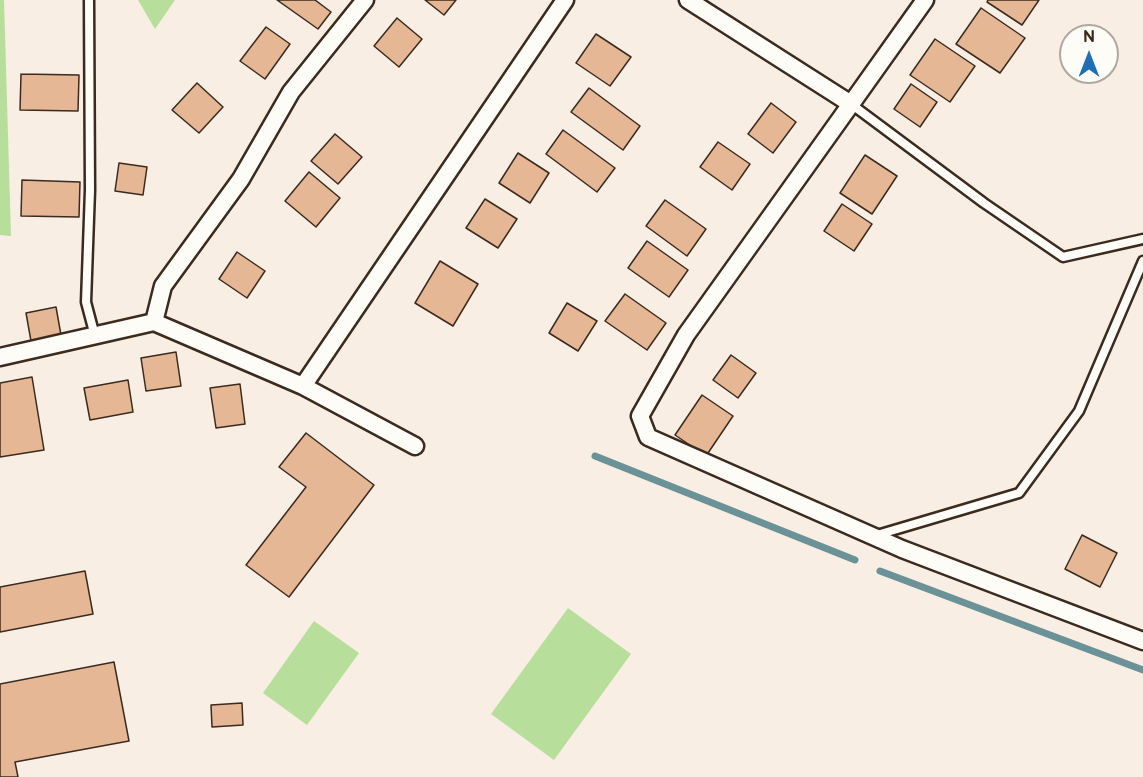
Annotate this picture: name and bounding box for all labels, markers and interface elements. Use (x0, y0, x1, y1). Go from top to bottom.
north arrow (1059, 24, 1119, 84)
text: N (1083, 28, 1095, 47)

